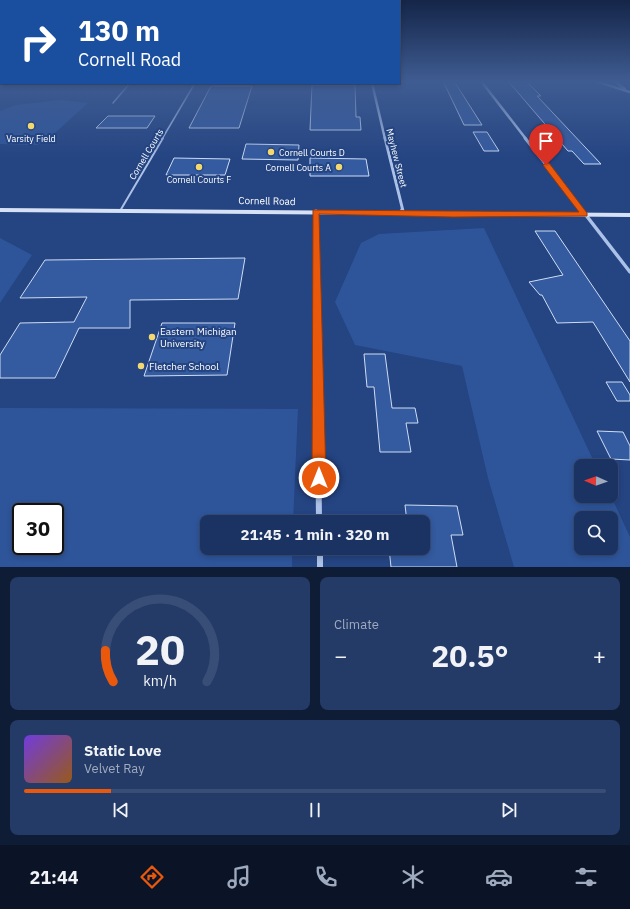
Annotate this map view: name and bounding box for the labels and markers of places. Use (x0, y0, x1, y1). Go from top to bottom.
marker: Varsity Field (26, 121, 36, 131)
pin (529, 124, 563, 165)
place label: Varsity Field (6, 133, 56, 144)
marker: Cornell Courts D (266, 147, 276, 157)
place label: Cornell Courts D (279, 147, 345, 158)
marker: Cornell Courts F (194, 162, 204, 172)
place label: Cornell Courts A (266, 162, 331, 173)
marker: Cornell Courts A (334, 162, 344, 172)
place label: Cornell Courts F (167, 174, 231, 185)
place label: Eastern Michigan University (160, 325, 237, 350)
marker: Eastern Michigan University (147, 332, 157, 342)
place label: Fletcher School (149, 360, 219, 373)
marker: Fletcher School (136, 361, 146, 371)

